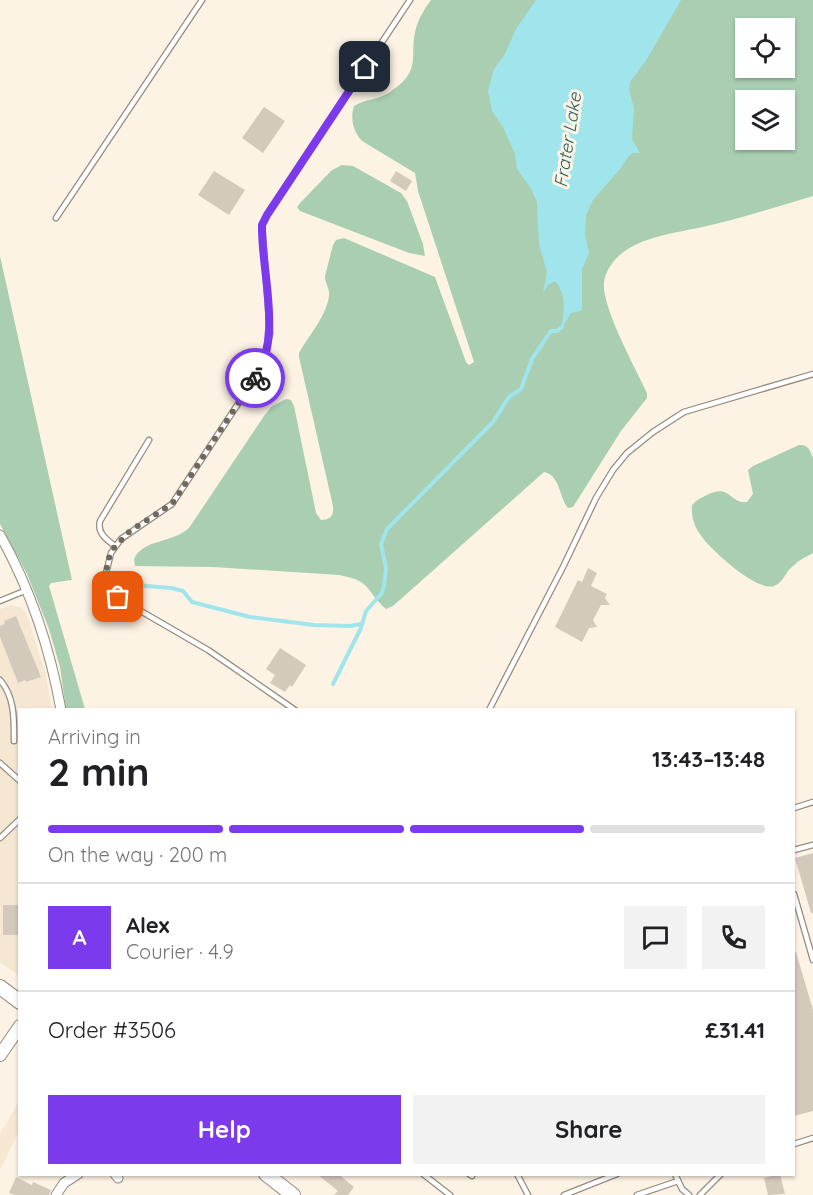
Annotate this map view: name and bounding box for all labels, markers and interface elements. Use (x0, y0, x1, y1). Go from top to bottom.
map controls (735, 18, 795, 150)
button: locate (735, 18, 795, 78)
pin (339, 41, 390, 92)
icon: home (348, 50, 381, 83)
water label: Frater Lake (549, 90, 586, 189)
button: layers (735, 90, 795, 150)
courier (225, 348, 285, 408)
icon: bike (239, 362, 272, 395)
pin (92, 571, 143, 622)
icon: bag (101, 580, 134, 613)
text: Arriving in (48, 724, 141, 749)
text: 13:43–13:48 (652, 745, 765, 773)
text: 2 min (48, 747, 150, 796)
text: On the way · 200 m (48, 842, 227, 867)
button: chat (624, 906, 687, 969)
button: phone (702, 906, 765, 969)
text: Alex (126, 911, 169, 939)
text: A (72, 923, 87, 951)
text: Courier · 4.9 (126, 939, 234, 964)
text: Order #3506 (48, 1016, 176, 1044)
text: £31.41 (705, 1016, 765, 1044)
button: Help (48, 1095, 401, 1164)
button: Share (413, 1095, 765, 1164)

